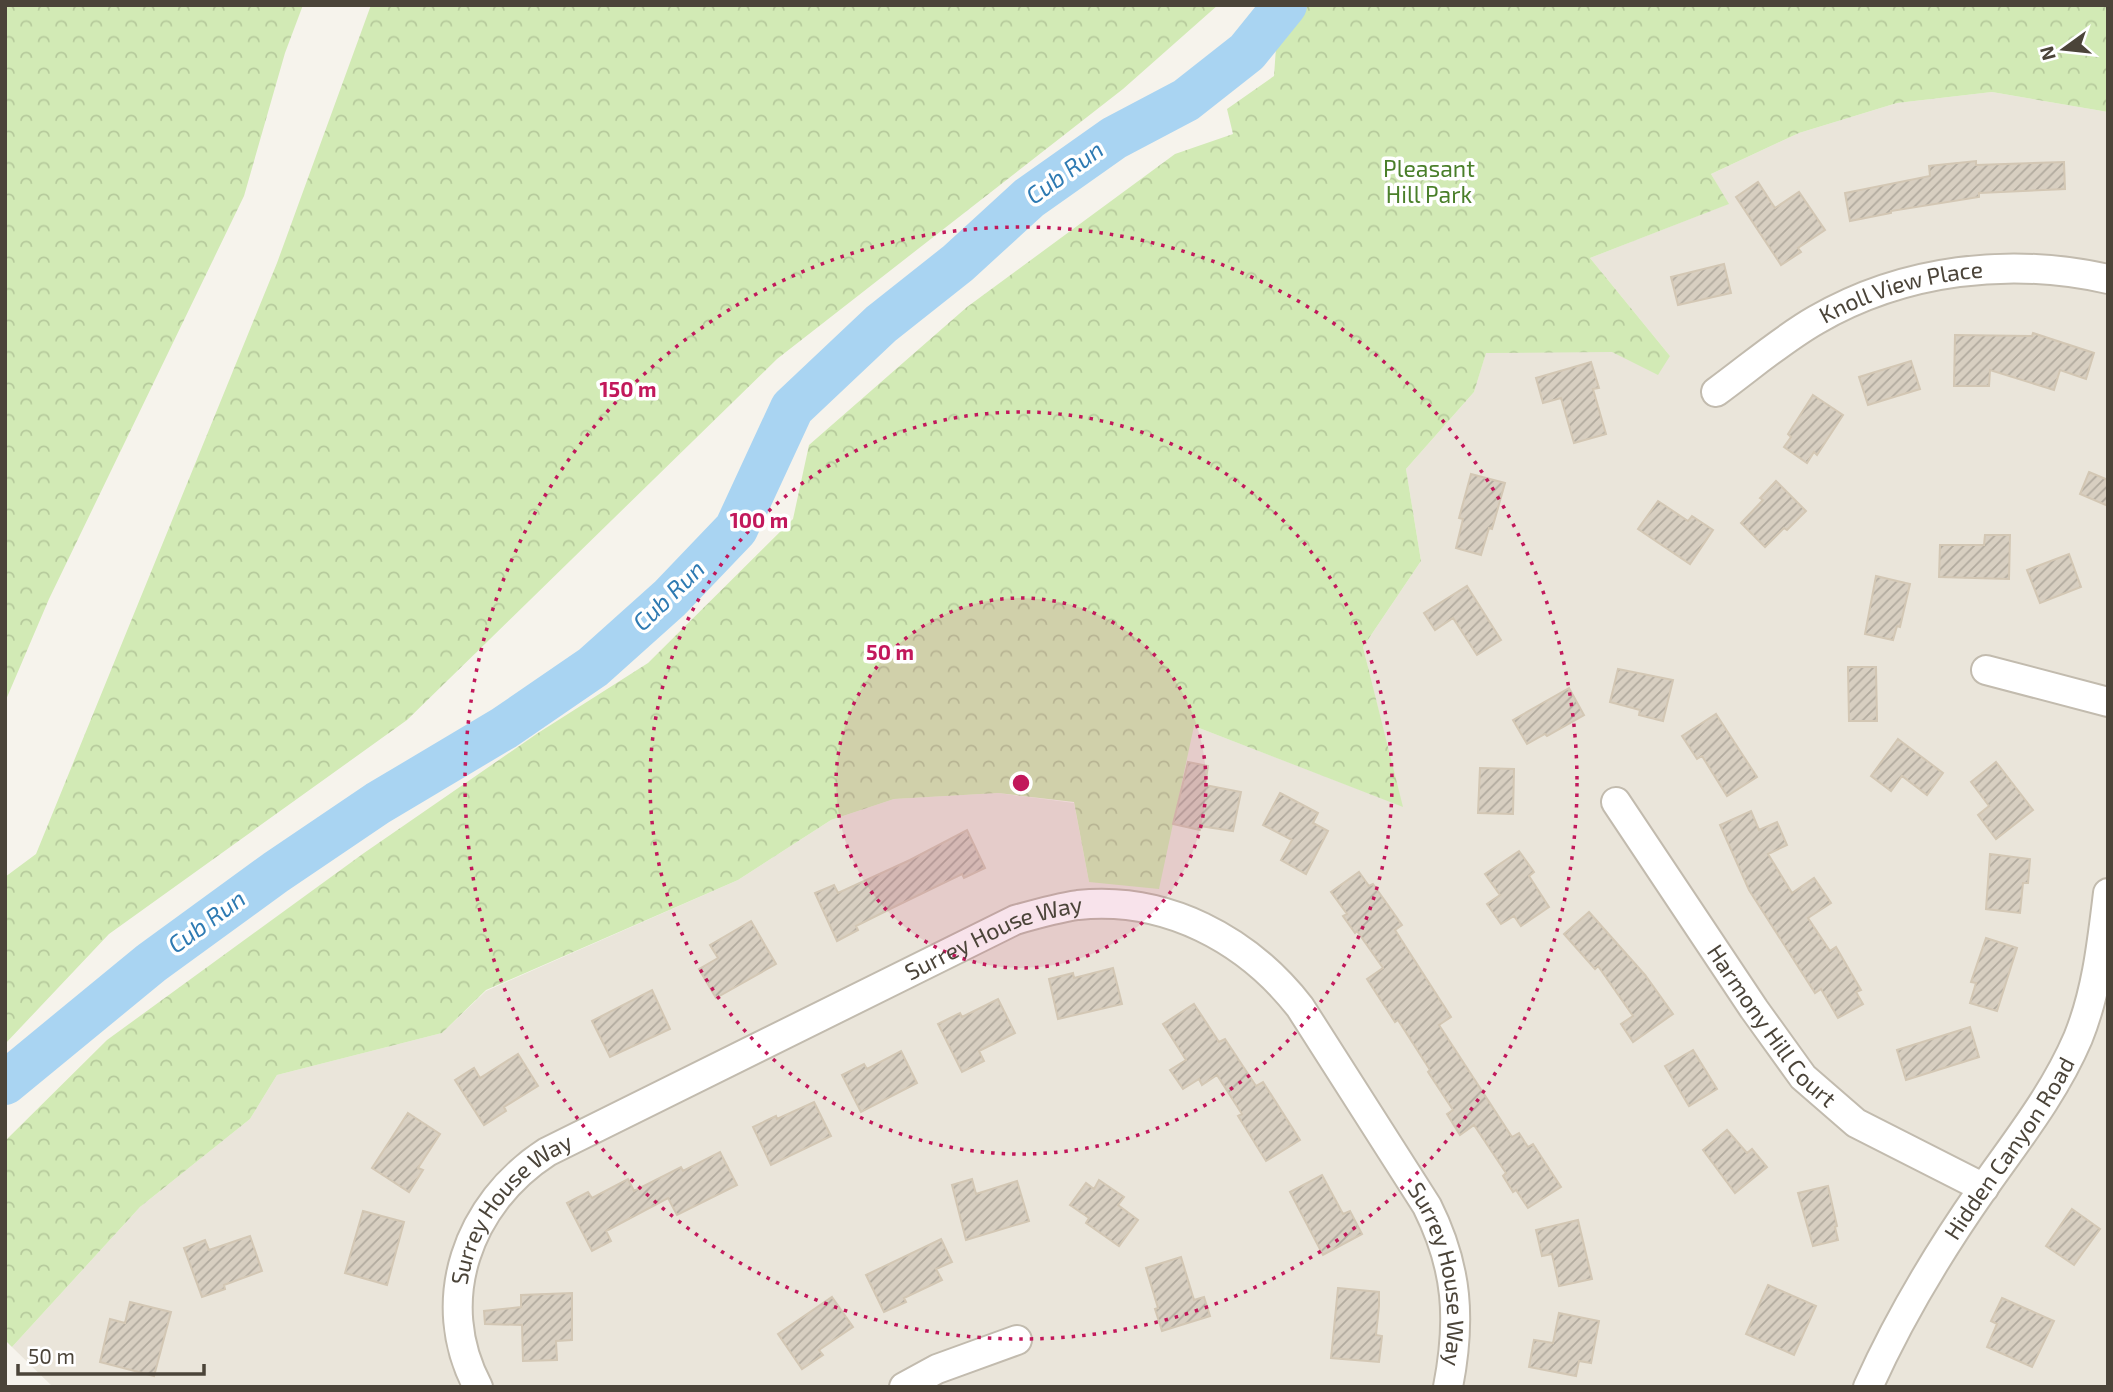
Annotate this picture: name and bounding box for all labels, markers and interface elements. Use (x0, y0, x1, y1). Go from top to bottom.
north arrow (2029, 14, 2099, 84)
text: N (2034, 44, 2060, 63)
water label: Cub Run (1020, 134, 1108, 210)
park label: Pleasant Hill Park (1383, 154, 1475, 208)
street label: Knoll View Place (1814, 255, 1984, 329)
text: 150 m (600, 376, 656, 401)
text: 100 m (730, 507, 788, 532)
water label: Cub Run (626, 554, 710, 636)
text: 50 m (866, 639, 914, 664)
centre of rings (1009, 771, 1033, 795)
water label: Cub Run (162, 883, 250, 959)
street label: Surrey House Way (900, 890, 1084, 985)
street label: Harmony Hill Court (1702, 939, 1843, 1113)
street label: Hidden Canyon Road (1938, 1052, 2080, 1244)
street label: Surrey House Way (444, 1127, 576, 1287)
street label: Surrey House Way (1403, 1177, 1470, 1368)
scale bar (18, 1332, 203, 1376)
text: 50 m (28, 1343, 75, 1368)

